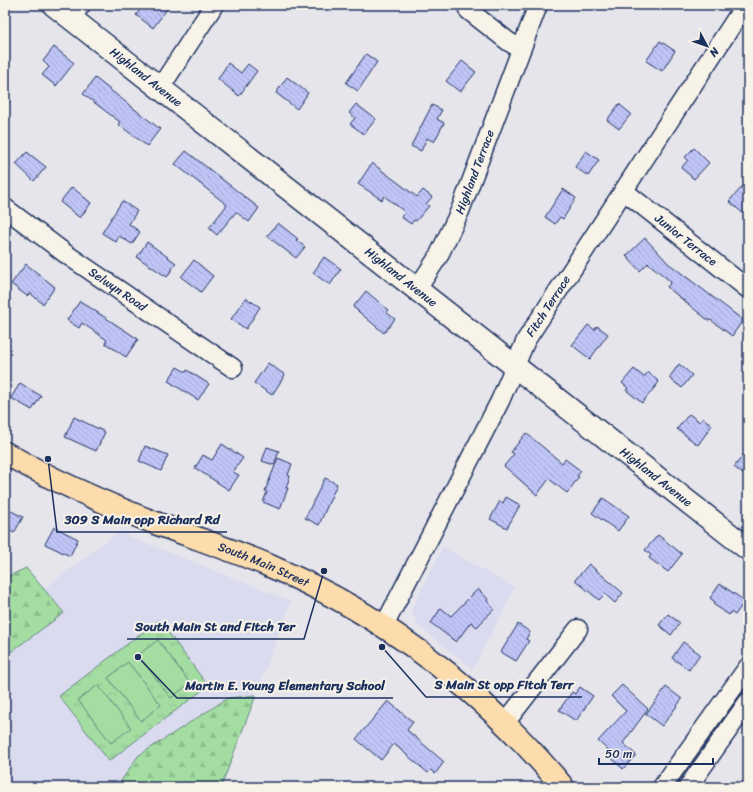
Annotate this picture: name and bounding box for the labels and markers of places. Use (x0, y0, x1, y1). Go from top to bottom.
callout: 309 S Main opp Richard Rd (57, 507, 227, 532)
callout: South Main St and Fitch Ter (127, 614, 304, 639)
callout: S Main St opp Fitch Terr (426, 672, 582, 697)
callout: Martin E. Young Elementary School (177, 673, 393, 698)

